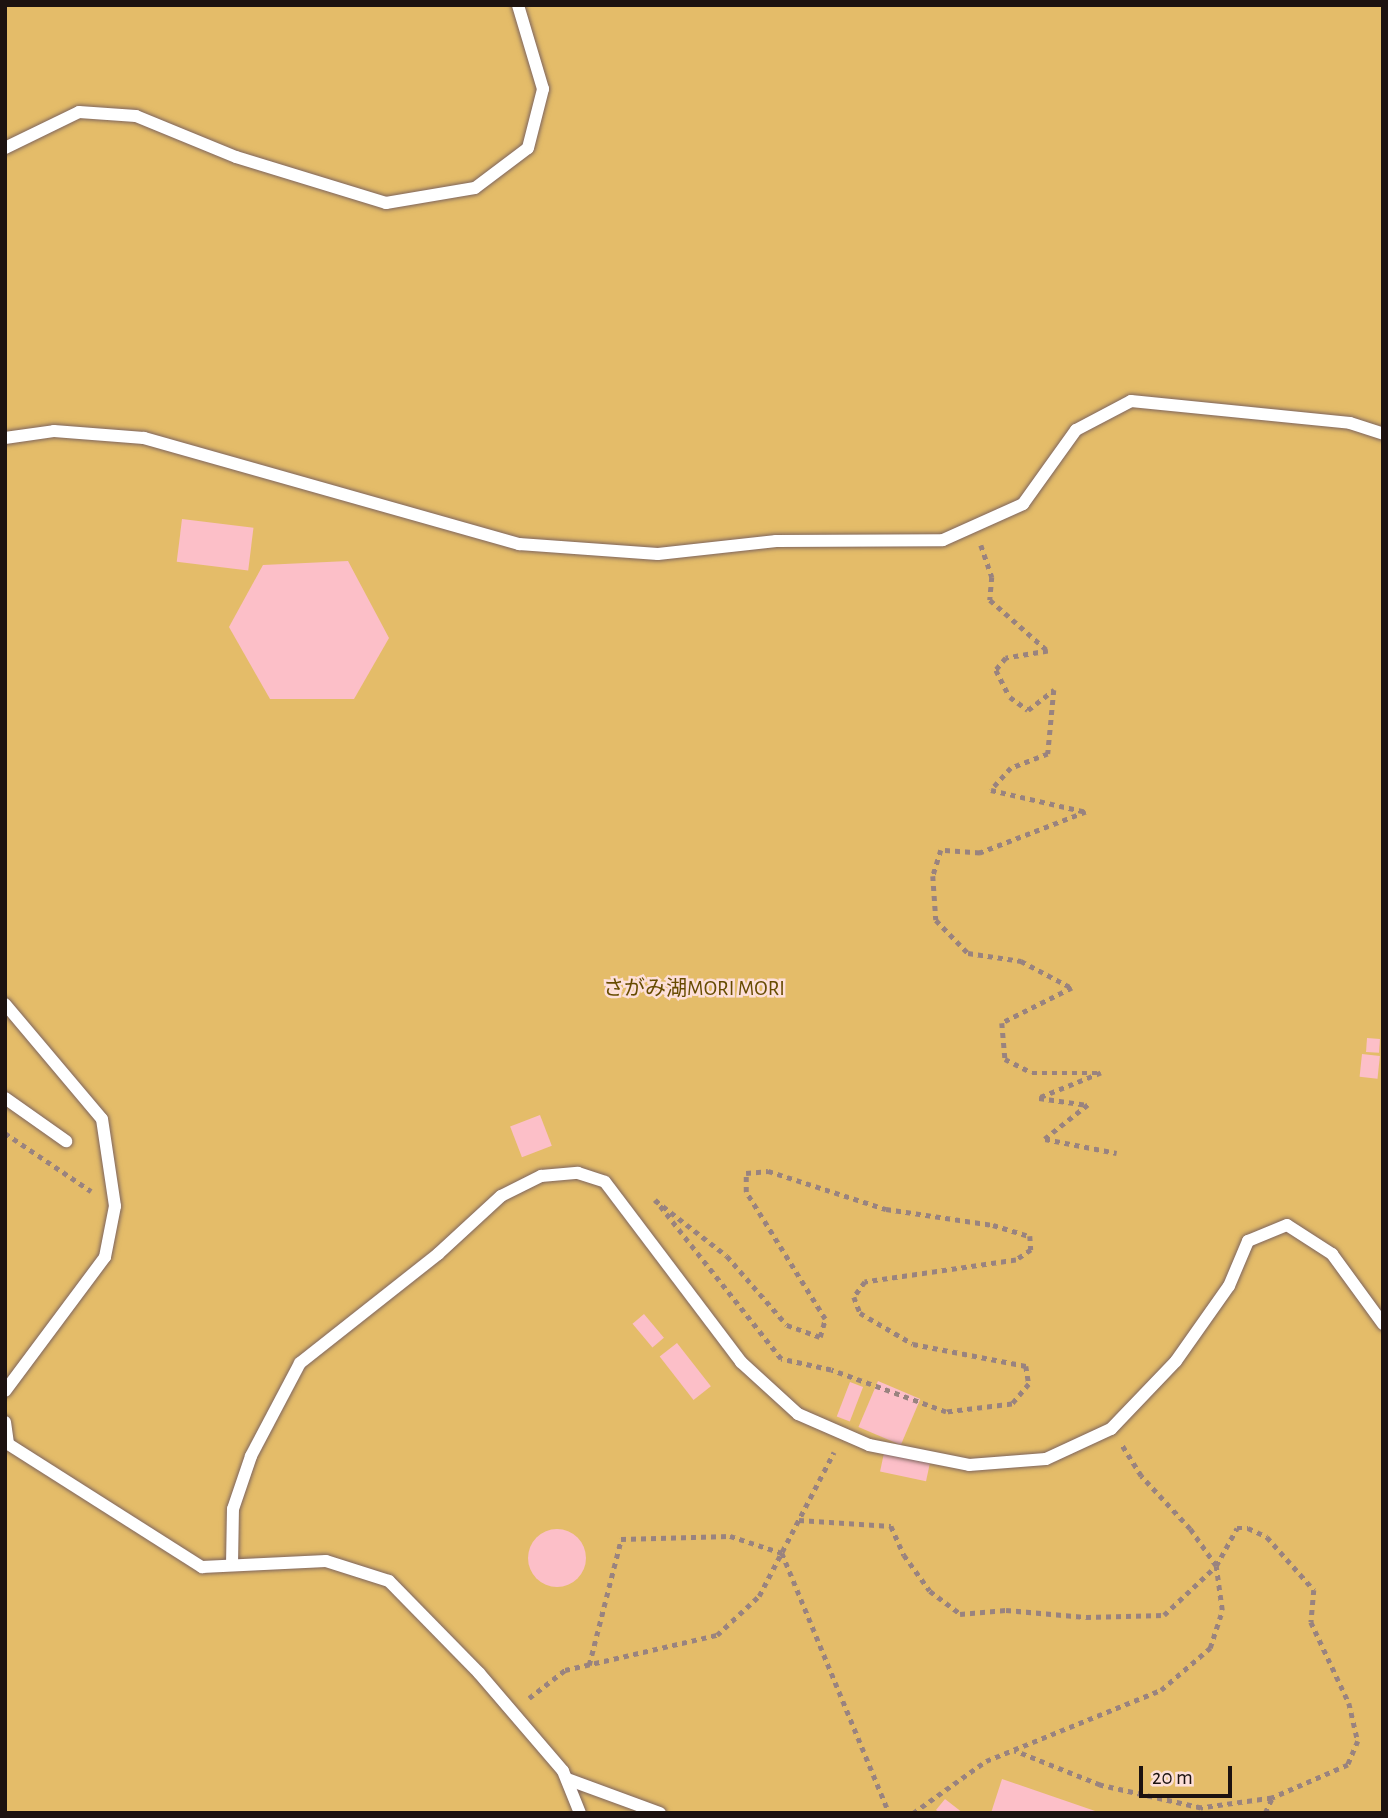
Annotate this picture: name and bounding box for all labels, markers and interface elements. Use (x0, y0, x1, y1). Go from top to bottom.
park label: さがみ湖MORI MORI (603, 976, 785, 1002)
scale bar (1143, 1752, 1236, 1796)
text: 20 m (1152, 1767, 1193, 1788)

